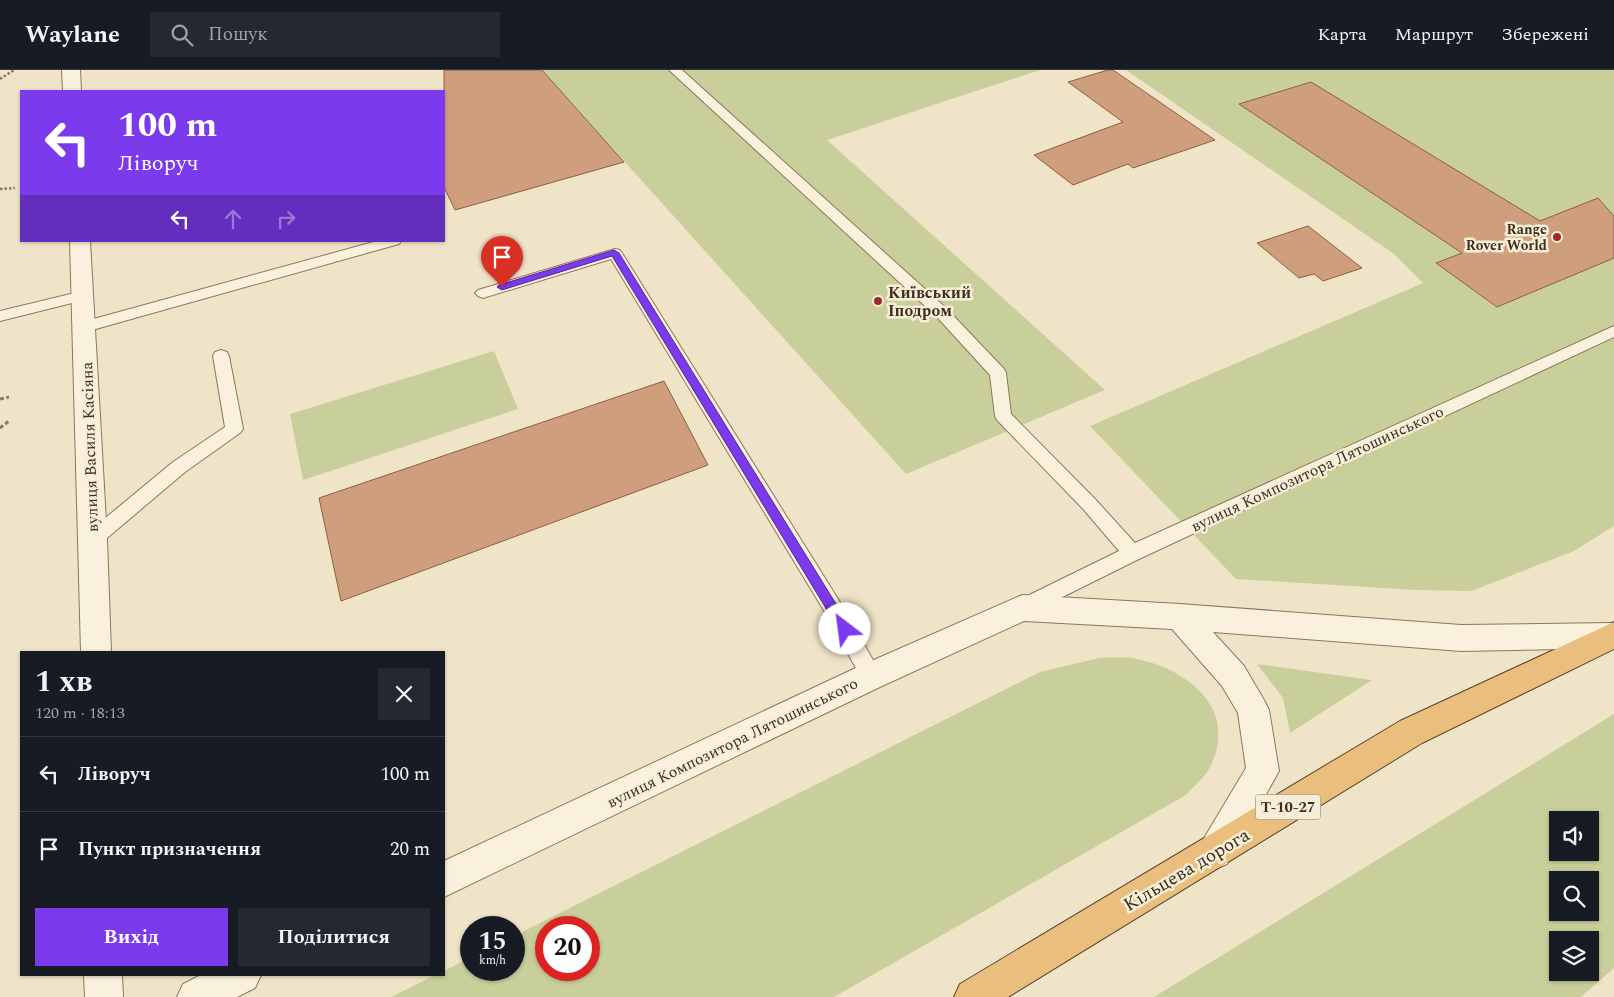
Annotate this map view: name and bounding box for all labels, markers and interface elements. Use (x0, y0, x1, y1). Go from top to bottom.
search box (150, 12, 500, 57)
text: Waylane (25, 17, 120, 53)
text: Пошук (208, 20, 268, 49)
icon: search (168, 21, 196, 49)
text: Карта (1317, 21, 1367, 48)
text: Маршрут (1395, 21, 1473, 48)
text: Збережені (1501, 21, 1589, 48)
text: 100 m (118, 99, 217, 152)
icon: left (35, 110, 100, 175)
text: Ліворуч (118, 147, 199, 180)
icon: left (166, 205, 194, 233)
icon: ahead (219, 205, 247, 233)
icon: right (272, 205, 300, 233)
place label: Range Rover World (1466, 219, 1547, 256)
marker: Range Rover World (1551, 231, 1563, 243)
pin (481, 236, 523, 287)
icon: arrive (488, 243, 516, 271)
place label: Київський Іподром (888, 281, 971, 323)
marker: Київський Іподром (872, 295, 884, 307)
street label: вулиця Василя Касіяна (75, 361, 105, 532)
street label: вулиця Композитора Лятошинського (1187, 400, 1448, 538)
position arrow (818, 602, 870, 654)
text: 1 хв (35, 659, 92, 705)
button: close (378, 668, 430, 720)
street label: вулиця Композитора Лятошинського (603, 671, 862, 814)
text: 120 m · 18:13 (35, 701, 125, 725)
icon: left (35, 760, 63, 788)
text: Ліворуч (78, 760, 151, 789)
text: 100 m (380, 760, 430, 789)
road number: Т-10-27 (1256, 794, 1320, 820)
map controls (1549, 811, 1599, 981)
button: sound (1549, 811, 1599, 861)
street label: Кільцева дорога (1118, 821, 1256, 920)
icon: arrive (35, 835, 63, 863)
text: Пункт призначення (78, 835, 261, 864)
text: 20 m (390, 835, 430, 864)
button: search (1549, 871, 1599, 921)
button: Вихід (35, 908, 228, 966)
button: Поділитися (238, 908, 430, 966)
speed limit sign: 20 (535, 916, 600, 981)
text: 15 (478, 923, 507, 961)
button: layers (1549, 931, 1599, 981)
text: km/h (479, 951, 506, 970)

